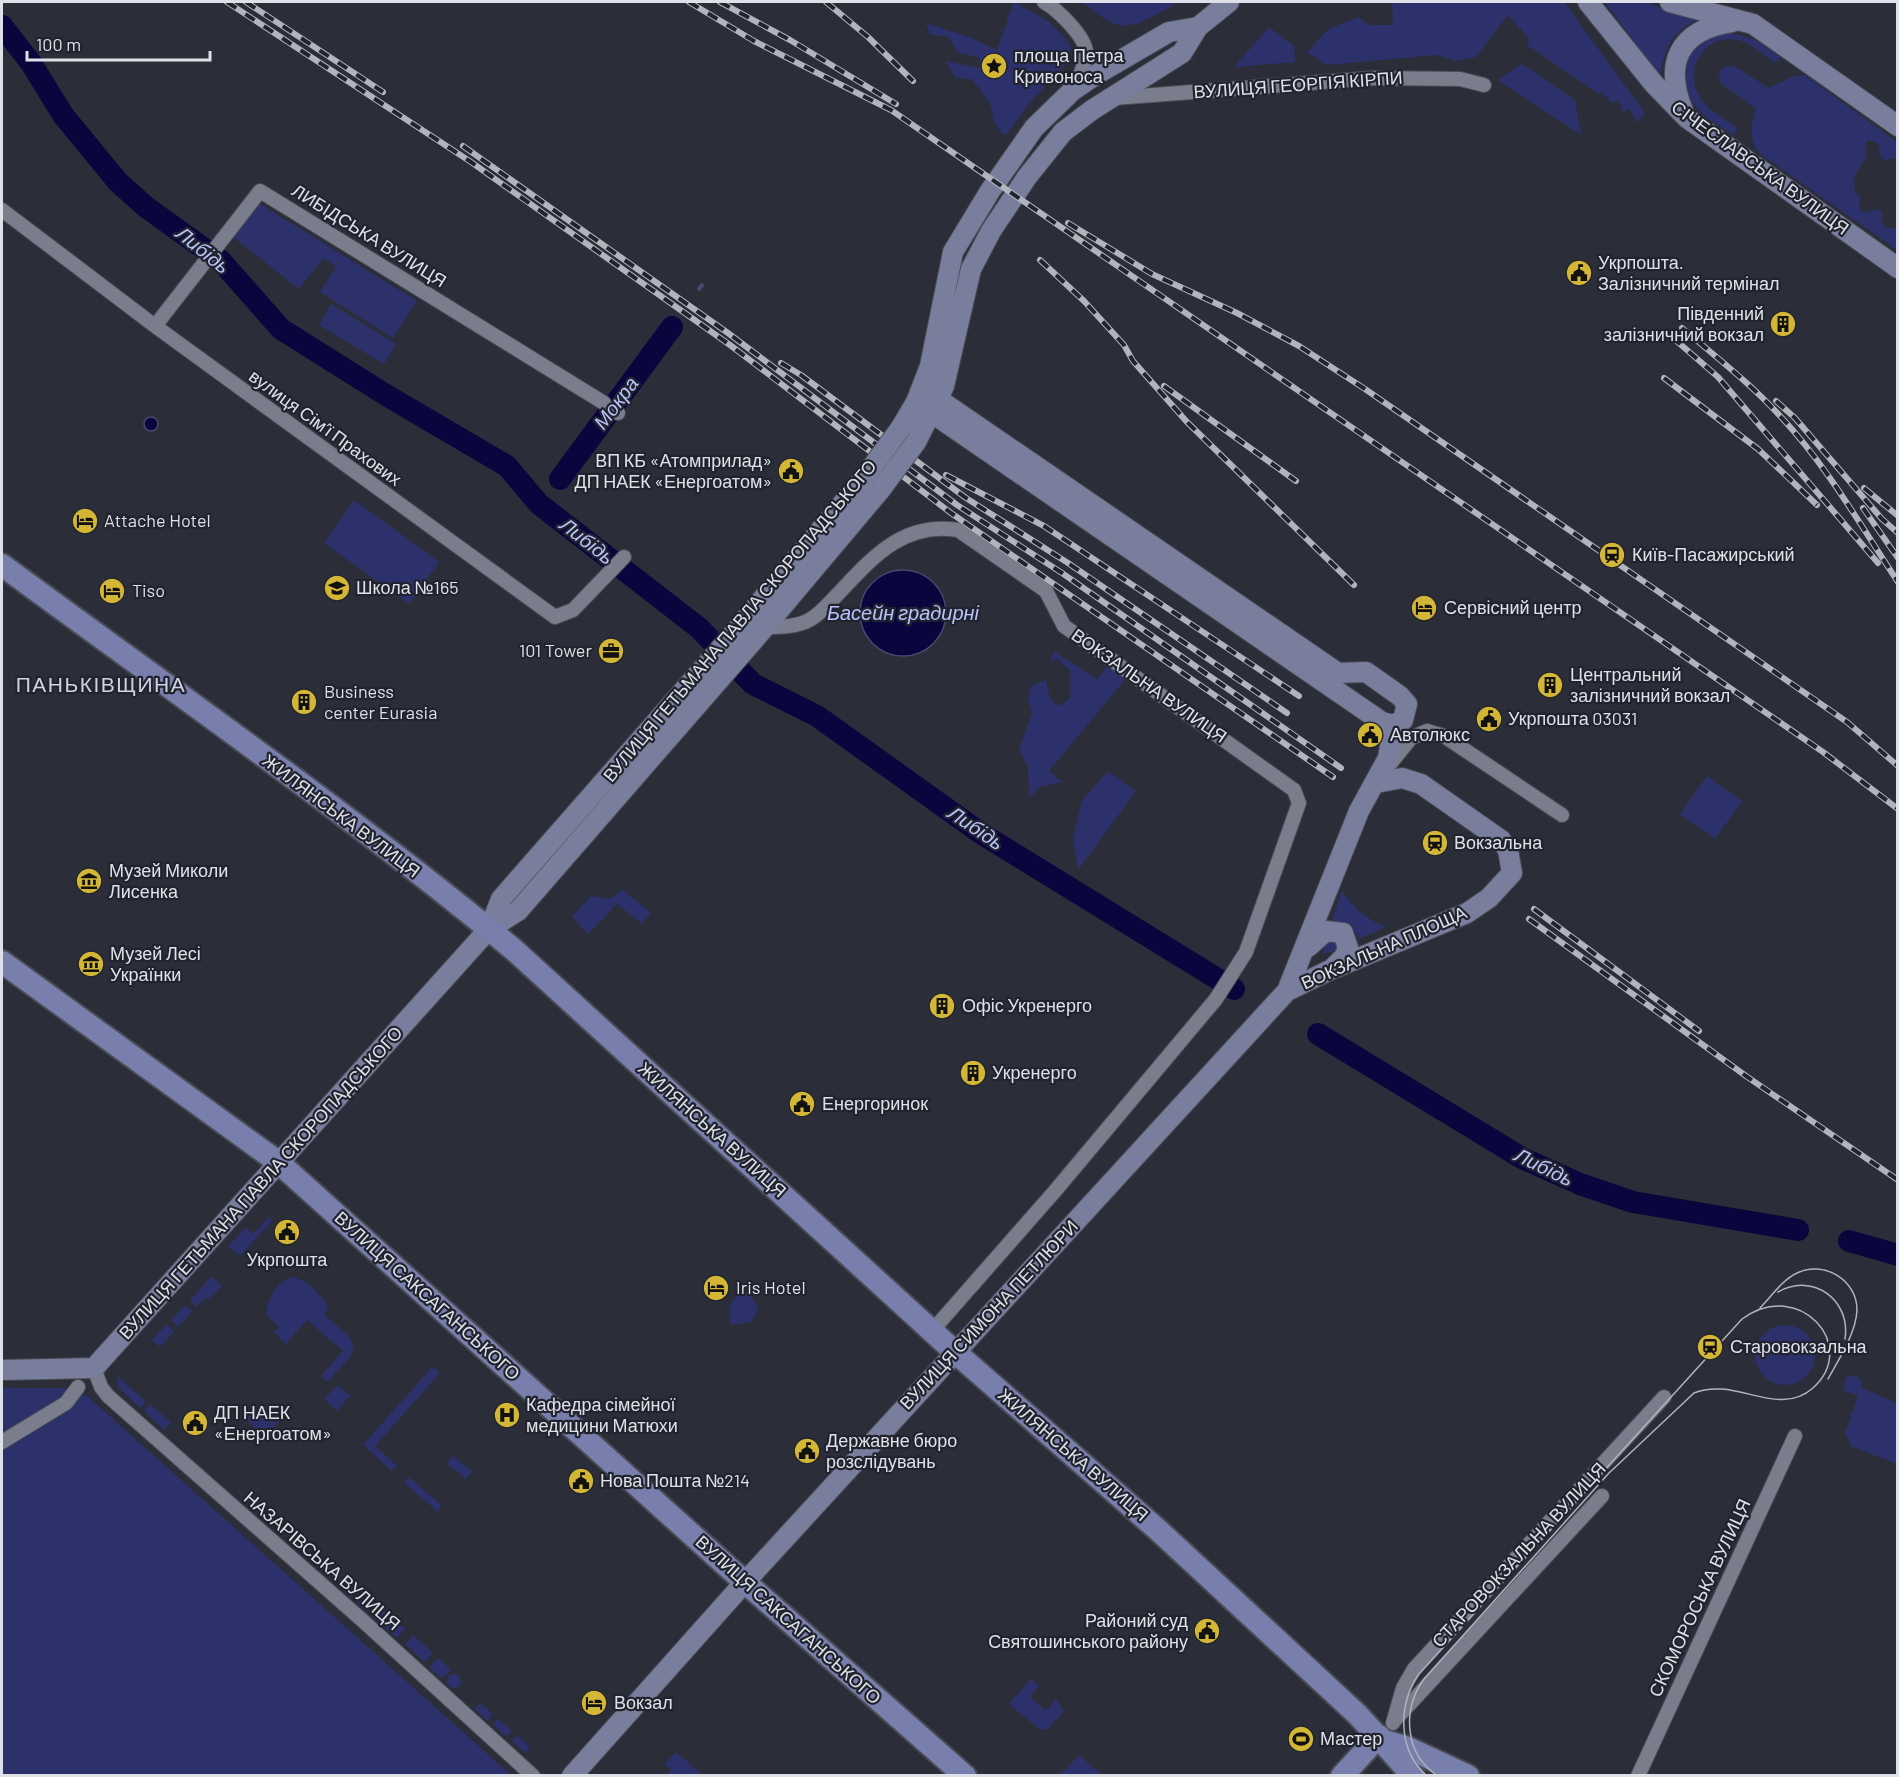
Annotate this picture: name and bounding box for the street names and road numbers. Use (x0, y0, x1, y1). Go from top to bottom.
street label: ВУЛИЦЯ ГЕОРГІЯ КІРПИ (1193, 66, 1403, 102)
street label: СІЧЕСЛАВСЬКА ВУЛИЦЯ (1668, 95, 1854, 239)
street label: ЛИБІДСЬКА ВУЛИЦЯ (288, 179, 451, 292)
street label: вулиця Сімʼї Прахових (245, 365, 406, 490)
street label: ВУЛИЦЯ ГЕТЬМАНА ПАВЛА СКОРОПАДСЬКОГО (598, 455, 880, 786)
street label: ВОКЗАЛЬНА ВУЛИЦЯ (1068, 623, 1231, 747)
street label: ЖИЛЯНСЬКА ВУЛИЦЯ (258, 749, 425, 882)
street label: ВОКЗАЛЬНА ПЛОЩА (1297, 901, 1470, 994)
street label: ВУЛИЦЯ ГЕТЬМАНА ПАВЛА СКОРОПАДСЬКОГО (114, 1021, 407, 1343)
street label: ЖИЛЯНСЬКА ВУЛИЦЯ (634, 1057, 791, 1202)
street label: ВУЛИЦЯ САКСАГАНСЬКОГО (330, 1206, 525, 1384)
street label: ВУЛИЦЯ СИМОНА ПЕТЛЮРИ (895, 1215, 1082, 1414)
street label: ЖИЛЯНСЬКА ВУЛИЦЯ (994, 1383, 1153, 1525)
street label: СТАРОВОКЗАЛЬНА ВУЛИЦЯ (1427, 1457, 1610, 1651)
street label: НАЗАРІВСЬКА ВУЛИЦЯ (240, 1486, 405, 1634)
street label: СКОМОРОСЬКА ВУЛИЦЯ (1643, 1495, 1755, 1700)
street label: ВУЛИЦЯ САКСАГАНСЬКОГО (691, 1530, 886, 1708)

